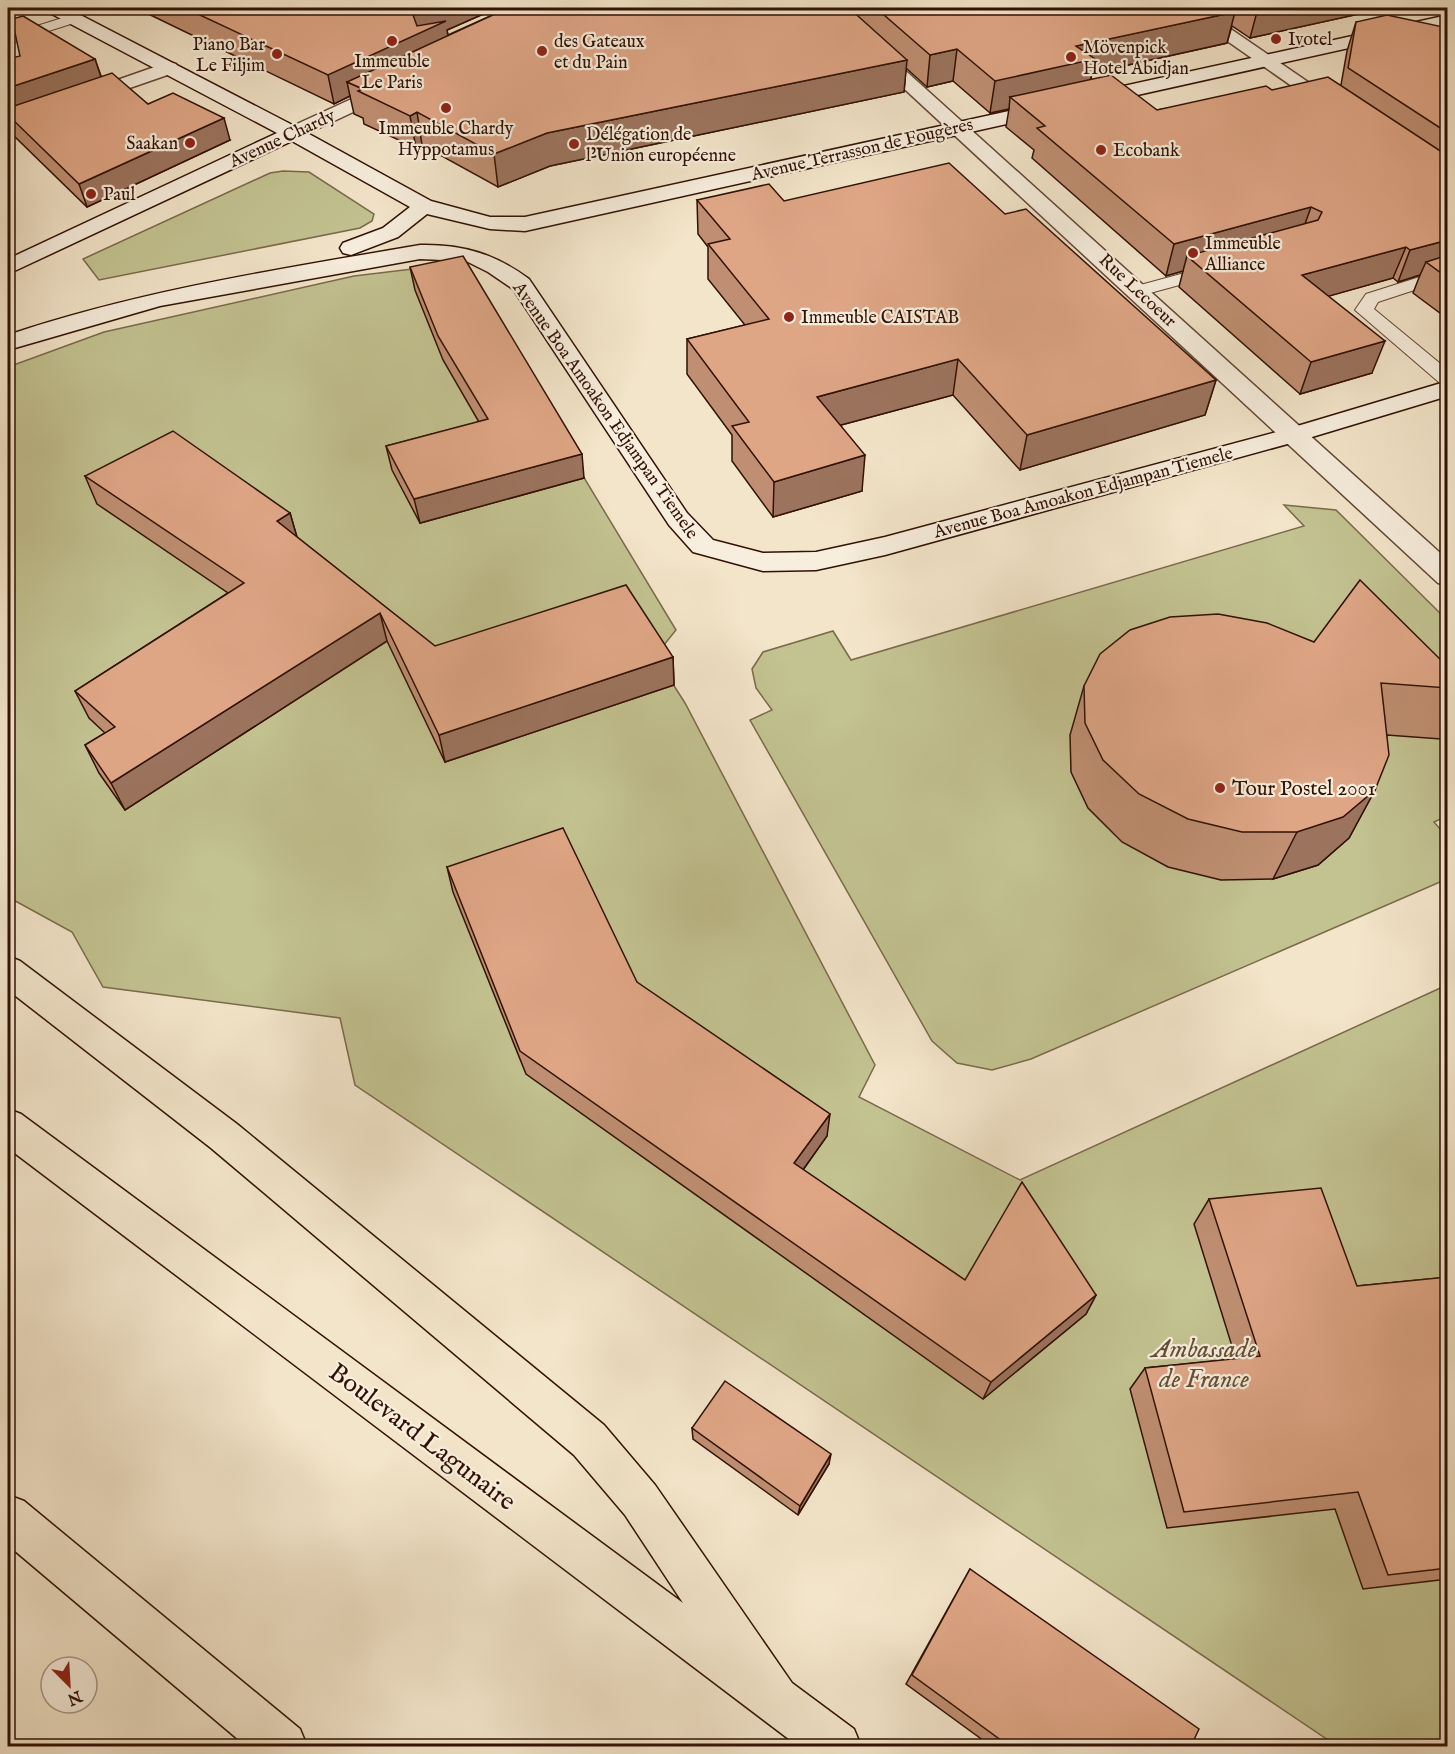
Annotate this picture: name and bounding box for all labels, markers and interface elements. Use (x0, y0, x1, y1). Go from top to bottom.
place label: Ivotel (1288, 29, 1332, 52)
place label: des Gateaux et du Pain (554, 31, 645, 75)
marker: Ivotel (1269, 32, 1283, 46)
place label: Piano Bar Le Filjim (192, 34, 265, 78)
marker: Immeuble Le Paris (385, 34, 399, 48)
place label: Mövenpick Hotel Abidjan (1083, 37, 1189, 81)
marker: des Gateaux et du Pain (535, 44, 549, 58)
marker: Piano Bar Le Filjim (270, 47, 284, 61)
marker: Mövenpick Hotel Abidjan (1064, 50, 1078, 64)
place label: Immeuble Le Paris (354, 51, 430, 95)
marker: Immeuble Chardy Hyppotamus (439, 101, 453, 115)
street label: Avenue Chardy (225, 105, 339, 174)
street label: Avenue Terrasson de Fougères (748, 114, 975, 187)
place label: Immeuble Chardy Hyppotamus (379, 118, 514, 162)
place label: Délégation de l’Union européenne (586, 124, 736, 168)
place label: Saakan (126, 133, 178, 156)
marker: Saakan (183, 136, 197, 150)
marker: Délégation de l’Union européenne (567, 137, 581, 151)
place label: Ecobank (1113, 140, 1180, 163)
marker: Ecobank (1094, 143, 1108, 157)
place label: Paul (103, 184, 135, 207)
marker: Paul (84, 187, 98, 201)
place label: Immeuble Alliance (1204, 233, 1281, 277)
marker: Immeuble Alliance (1186, 246, 1200, 260)
street label: Rue Lecoeur (1093, 249, 1181, 333)
street label: Avenue Boa Amoakon Edjampan Tiemele (506, 277, 703, 544)
place label: Immeuble CAISTAB (801, 307, 959, 330)
marker: Immeuble CAISTAB (782, 310, 796, 324)
street label: Avenue Boa Amoakon Edjampan Tiemele (930, 442, 1235, 545)
place label: Tour Postel 2001 (1232, 776, 1376, 803)
marker: Tour Postel 2001 (1213, 781, 1227, 795)
park label: Ambassade de France (1149, 1333, 1257, 1396)
street label: Boulevard Lagunaire (322, 1356, 522, 1518)
north arrow (39, 1655, 99, 1715)
text: N (64, 1685, 86, 1709)

